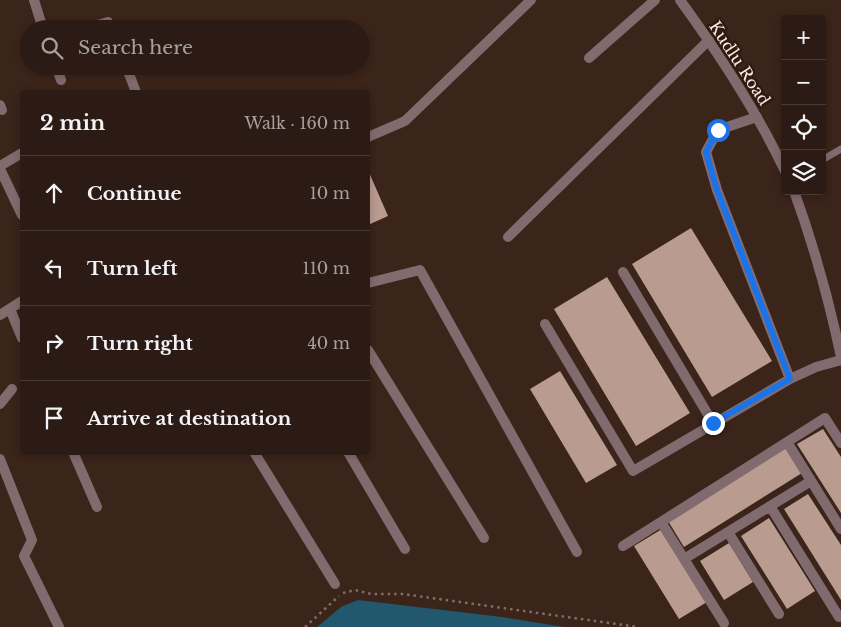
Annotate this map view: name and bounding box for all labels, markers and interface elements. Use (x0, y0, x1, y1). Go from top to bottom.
map controls (781, 15, 826, 195)
button: + (781, 15, 826, 60)
street label: Kudlu Road (705, 17, 775, 109)
search box (20, 20, 370, 75)
icon: search (38, 34, 66, 62)
text: Search here (78, 36, 193, 59)
button: − (781, 60, 826, 105)
button: locate (781, 105, 826, 150)
text: 2 min (40, 110, 105, 136)
text: Walk · 160 m (245, 113, 350, 133)
route start (707, 119, 730, 142)
button: layers (781, 150, 826, 195)
icon: ahead (40, 179, 68, 207)
text: Continue (87, 182, 182, 205)
text: 10 m (310, 183, 350, 203)
icon: left (40, 254, 68, 282)
text: Turn left (87, 257, 178, 280)
text: 110 m (303, 258, 350, 278)
icon: right (40, 329, 68, 357)
text: Turn right (87, 332, 193, 355)
text: 40 m (307, 333, 350, 353)
icon: arrive (40, 404, 68, 432)
text: Arrive at destination (87, 407, 291, 430)
route end (702, 412, 725, 435)

